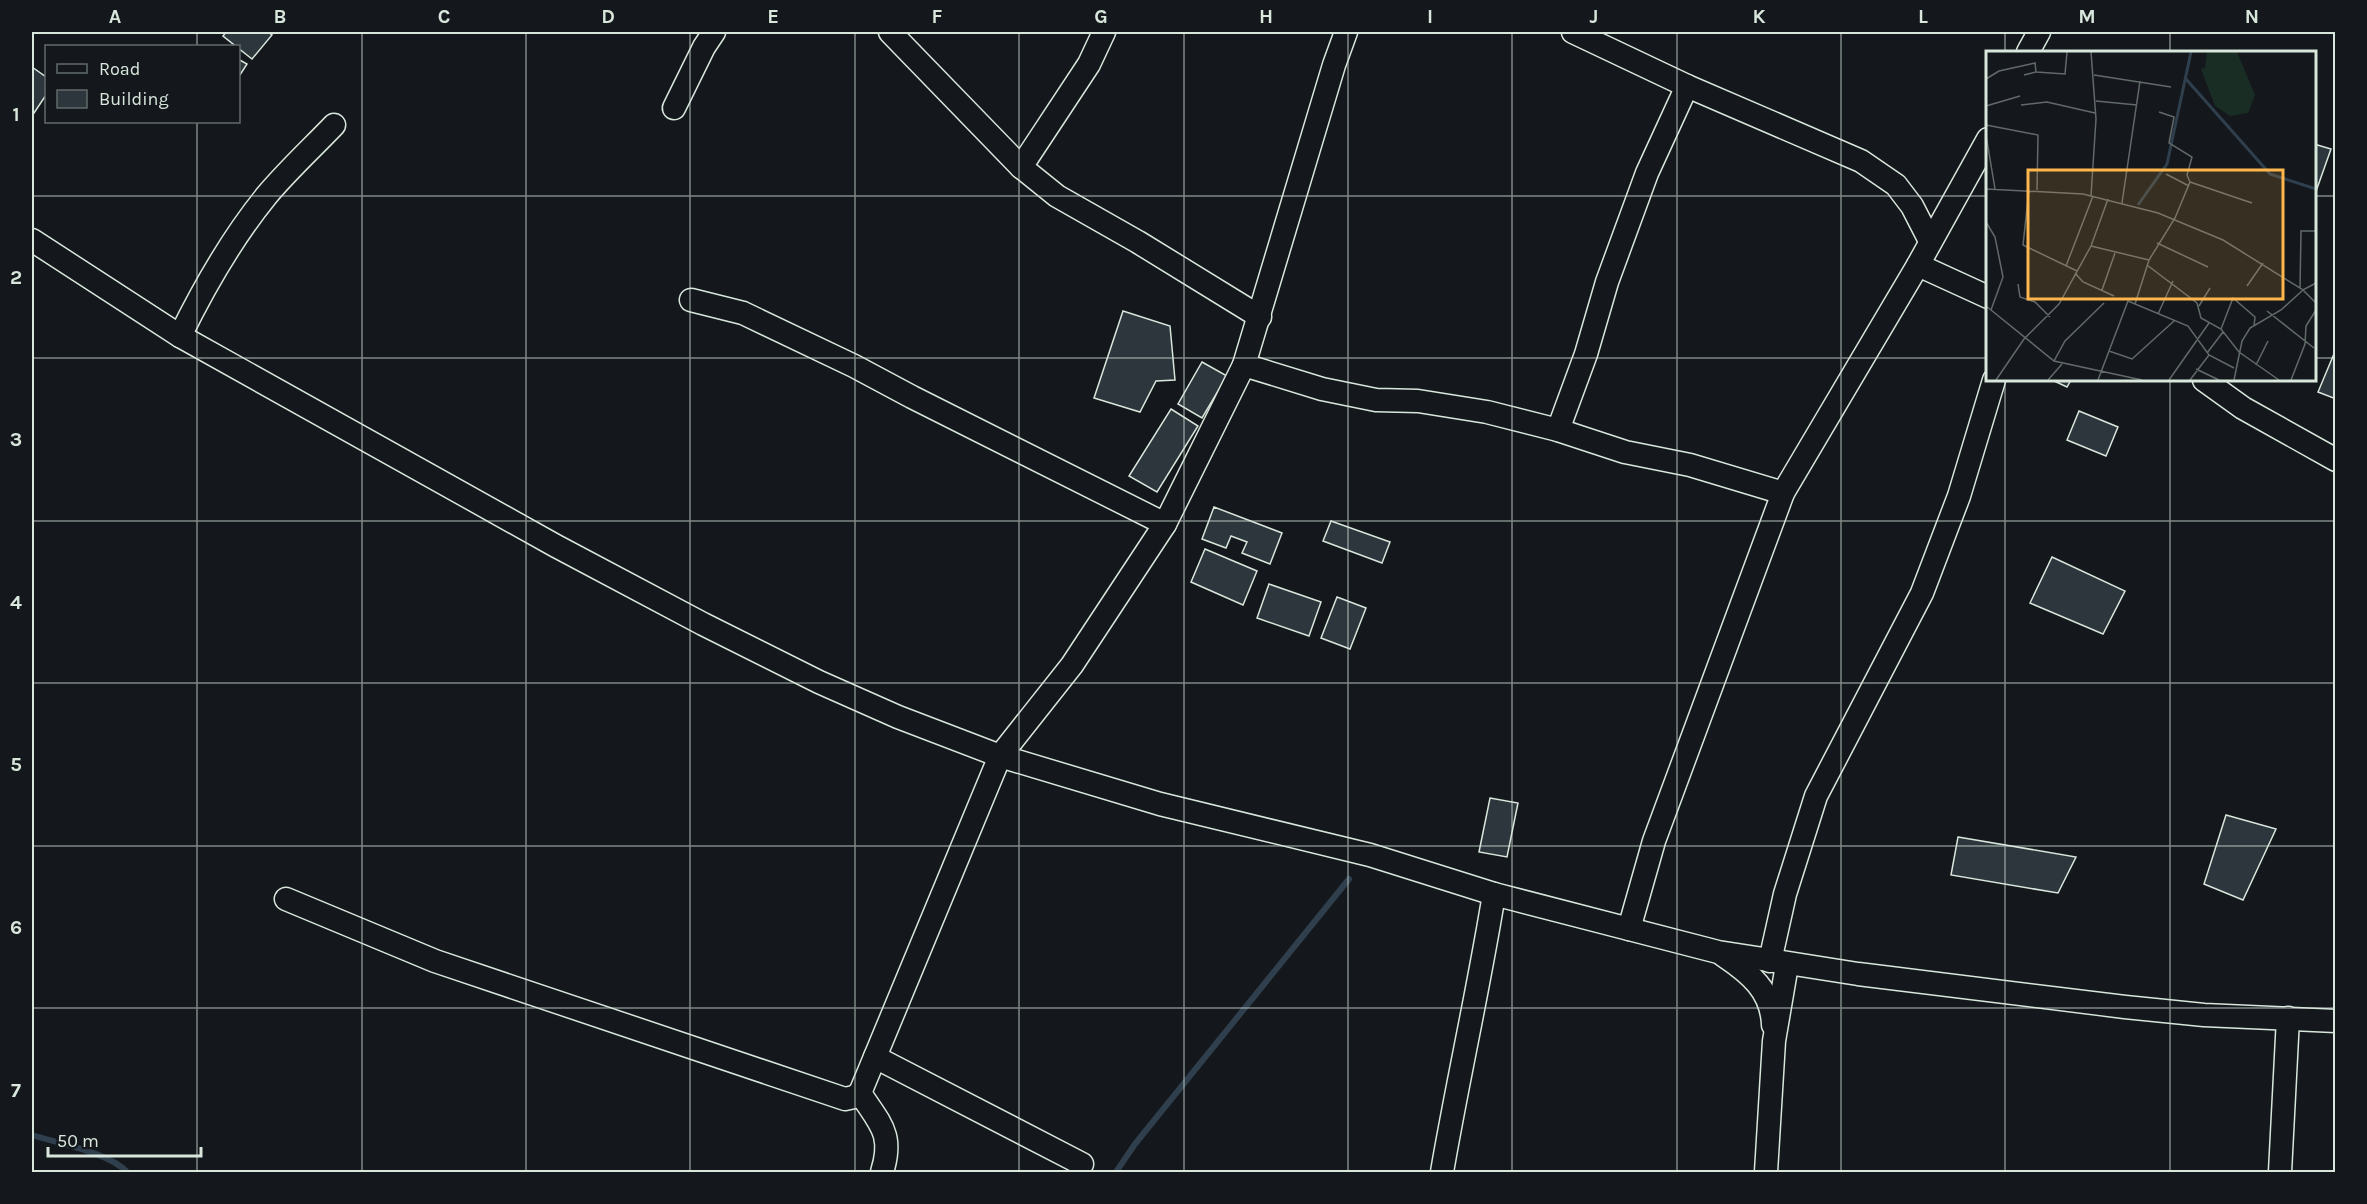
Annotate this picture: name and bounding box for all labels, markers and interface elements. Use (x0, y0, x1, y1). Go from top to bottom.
text: A (109, 5, 122, 28)
text: B (274, 5, 286, 28)
text: C (438, 5, 450, 28)
text: D (601, 5, 615, 28)
text: E (767, 5, 779, 28)
text: F (932, 5, 943, 28)
text: G (1094, 5, 1108, 28)
text: H (1259, 5, 1273, 28)
text: I (1427, 5, 1433, 28)
text: J (1590, 5, 1598, 28)
text: K (1752, 5, 1766, 28)
text: L (1918, 5, 1928, 28)
text: M (2078, 5, 2096, 28)
text: N (2245, 5, 2259, 28)
legend (45, 45, 240, 123)
inset map (1986, 51, 2316, 381)
text: Road (99, 58, 140, 80)
text: Building (99, 88, 169, 110)
text: 1 (12, 103, 20, 126)
text: 2 (10, 266, 22, 289)
text: 3 (10, 428, 22, 451)
text: 4 (10, 591, 22, 614)
text: 5 (10, 753, 22, 776)
text: 6 (10, 916, 22, 939)
text: 7 (11, 1079, 21, 1102)
scale bar (48, 1120, 201, 1158)
text: 50 m (57, 1130, 99, 1152)

